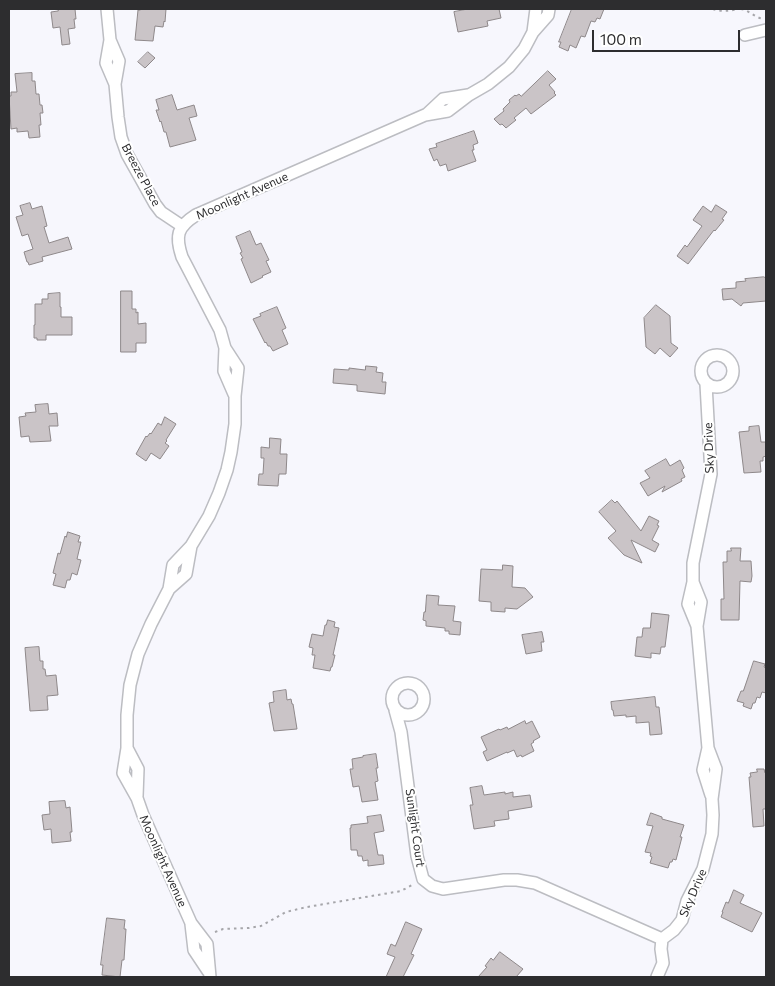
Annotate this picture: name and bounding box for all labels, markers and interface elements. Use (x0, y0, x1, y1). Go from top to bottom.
scale bar (595, 20, 742, 52)
text: 100 m (600, 30, 642, 48)
street label: Breeze Place (119, 141, 163, 209)
street label: Moonlight Avenue (194, 169, 290, 223)
street label: Sky Drive (701, 422, 717, 474)
street label: Sunlight Court (402, 788, 428, 868)
street label: Moonlight Avenue (136, 813, 190, 909)
street label: Sky Drive (676, 867, 710, 919)

